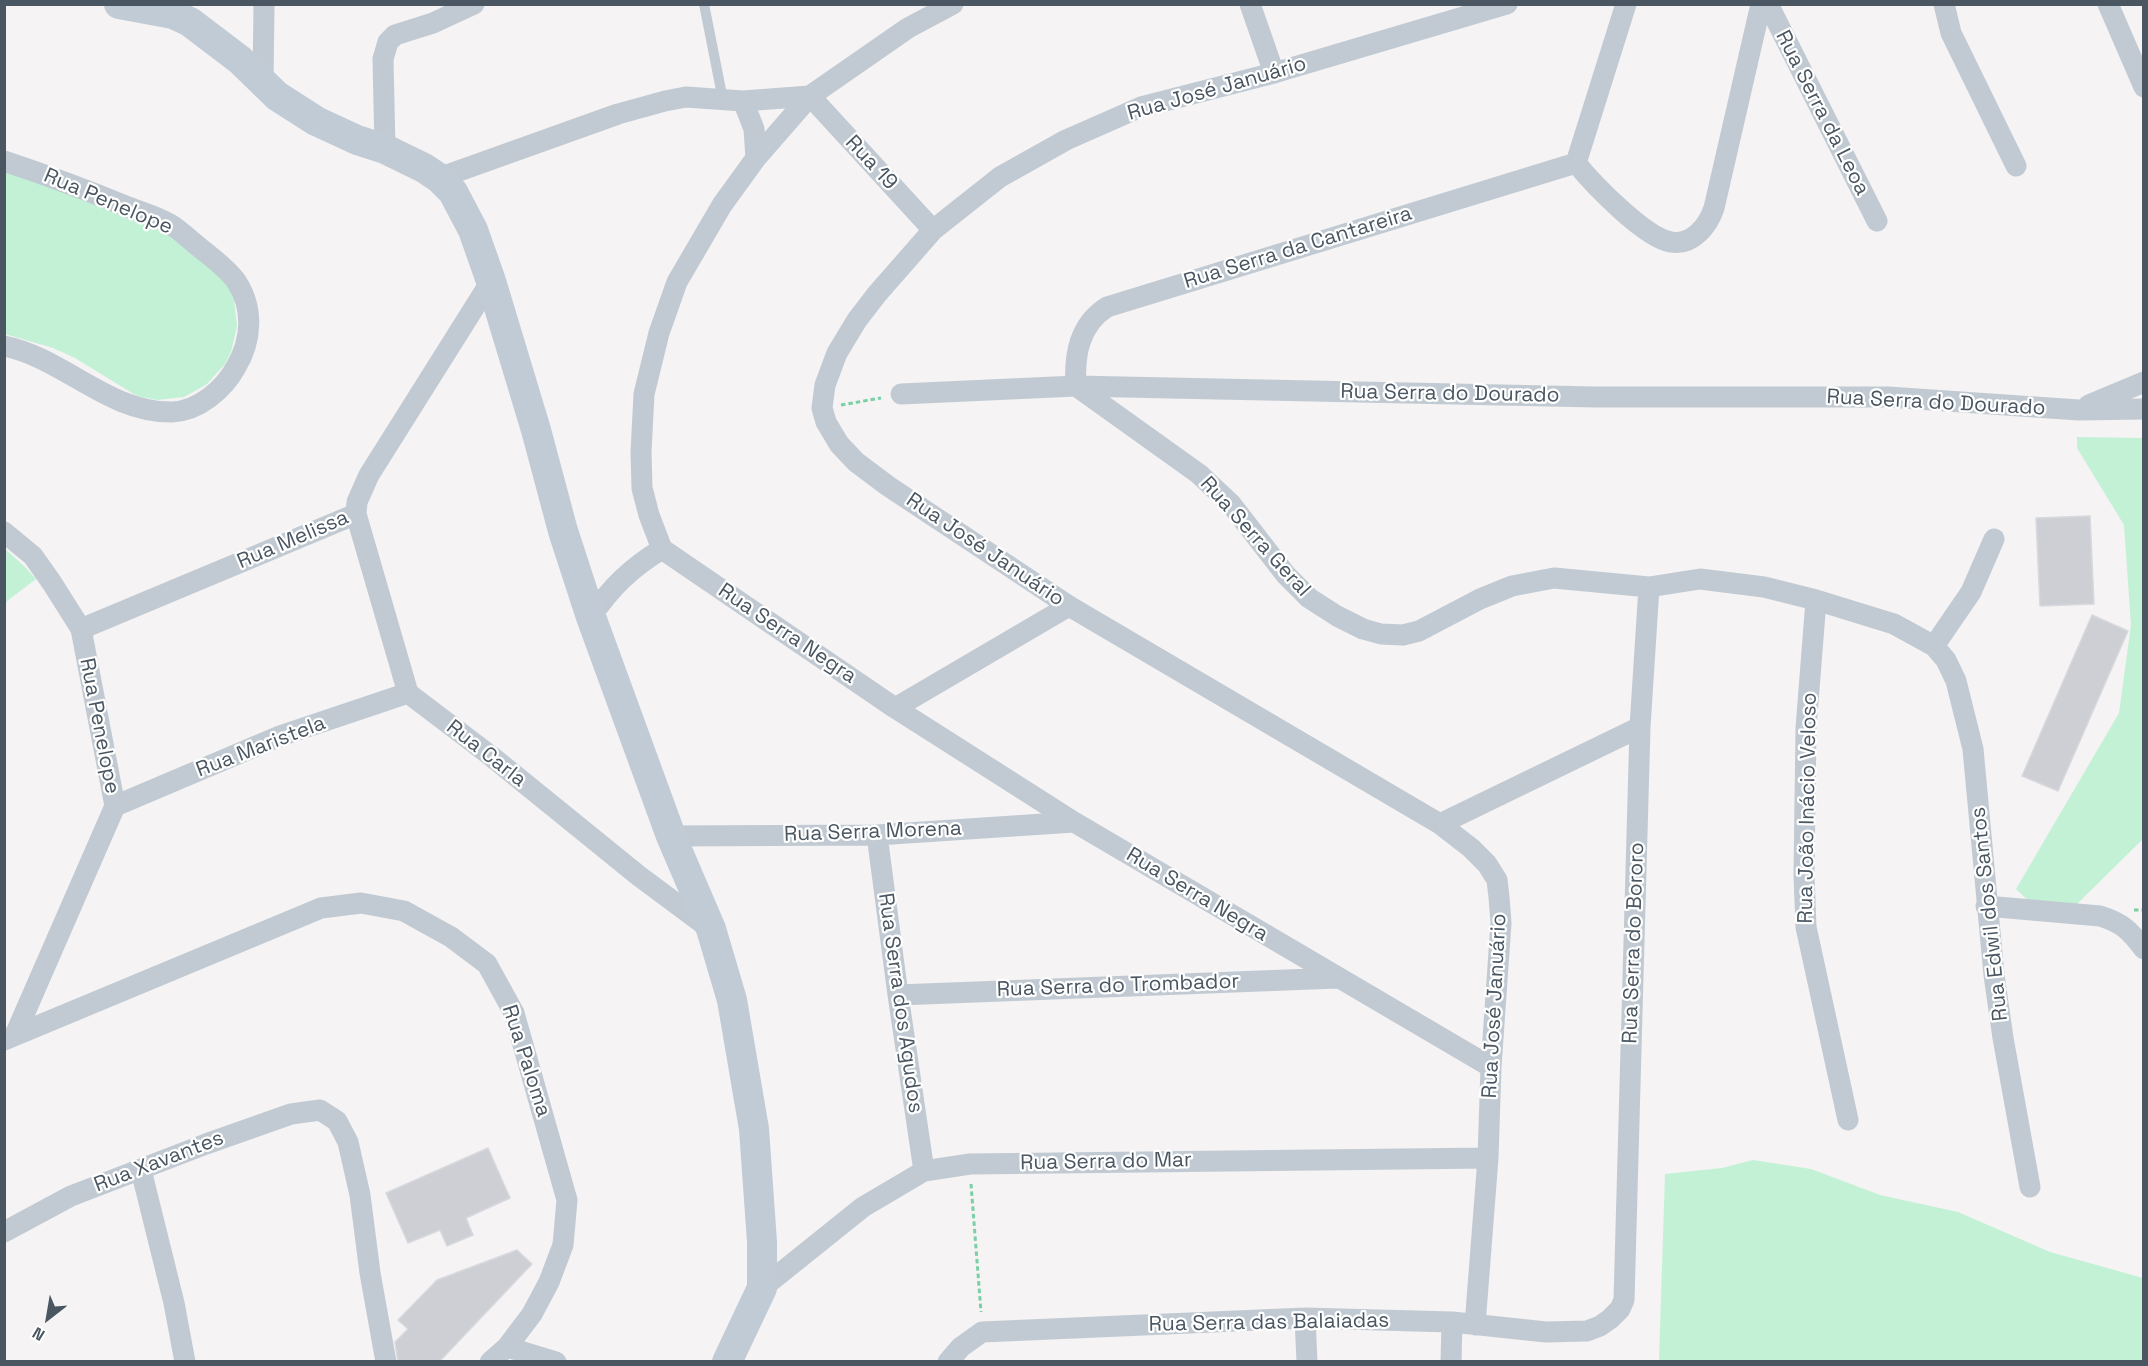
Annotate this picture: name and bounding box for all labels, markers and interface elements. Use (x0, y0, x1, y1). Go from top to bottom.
street label: Rua Serra da Leoa (1770, 26, 1874, 200)
street label: Rua José Januário (1125, 51, 1309, 127)
street label: Rua 19 (840, 131, 902, 195)
street label: Rua Penelope (40, 164, 176, 240)
street label: Rua Serra da Cantareira (1181, 201, 1415, 295)
street label: Rua Serra do Dourado (1340, 379, 1560, 409)
street label: Rua Serra do Dourado (1826, 385, 2046, 421)
street label: Rua Serra Geral (1194, 472, 1316, 602)
street label: Rua José Januário (901, 488, 1069, 612)
street label: Rua Melissa (233, 505, 353, 575)
street label: Rua Serra Negra (713, 578, 861, 690)
street label: Rua Penelope (73, 656, 125, 796)
street label: Rua João Inácio Veloso (1793, 692, 1823, 924)
street label: Rua Maristela (193, 711, 329, 783)
street label: Rua Carla (441, 715, 531, 793)
street label: Rua Edwil dos Santos (1966, 806, 2014, 1022)
street label: Rua Serra Morena (784, 816, 962, 848)
street label: Rua Serra do Bororo (1618, 842, 1650, 1044)
street label: Rua Serra Negra (1121, 843, 1273, 947)
street label: Rua Serra dos Agudos (872, 891, 928, 1115)
street label: Rua José Januário (1478, 913, 1512, 1099)
street label: Rua Serra do Trombador (996, 969, 1240, 1003)
street label: Rua Paloma (496, 1002, 556, 1120)
street label: Rua Xavantes (91, 1126, 227, 1198)
street label: Rua Serra do Mar (1020, 1148, 1192, 1176)
north arrow (18, 1288, 78, 1348)
street label: Rua Serra das Balaiadas (1149, 1308, 1389, 1338)
text: N (28, 1322, 48, 1346)

